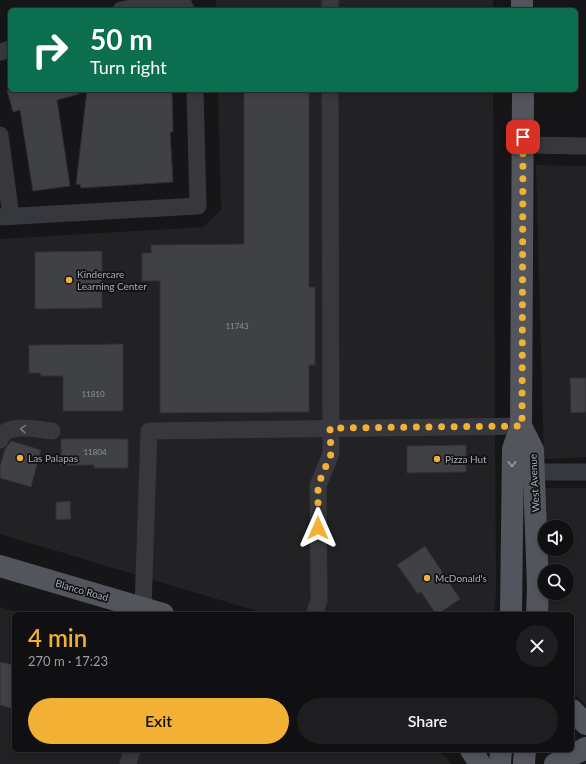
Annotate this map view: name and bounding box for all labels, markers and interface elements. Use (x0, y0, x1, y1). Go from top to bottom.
text: 50 m (90, 22, 153, 56)
icon: right (24, 24, 76, 76)
text: Turn right (90, 56, 167, 78)
pin (506, 120, 540, 154)
icon: arrive (512, 126, 534, 148)
place label: Kindercare Learning Center (77, 268, 147, 292)
marker: Kindercare Learning Center (64, 275, 74, 285)
house number: 11743 (225, 321, 249, 331)
house number: 11810 (81, 389, 105, 399)
one-way arrow (20, 424, 26, 433)
house number: 11804 (83, 447, 107, 457)
place label: Las Palapas (28, 452, 78, 464)
marker: Las Palapas (15, 453, 25, 463)
place label: Pizza Hut (445, 453, 487, 465)
marker: Pizza Hut (432, 454, 442, 464)
street label: West Avenue (526, 454, 542, 512)
one-way arrow (508, 461, 516, 467)
position arrow (297, 507, 339, 549)
map controls (538, 520, 574, 600)
button: sound (538, 520, 574, 556)
button: search (538, 564, 574, 600)
place label: McDonald's (435, 572, 487, 584)
marker: McDonald's (422, 573, 432, 583)
street label: Blanco Road (54, 577, 110, 603)
text: 4 min (28, 623, 87, 652)
button: close (516, 625, 558, 667)
text: 270 m · 17:23 (28, 653, 108, 669)
button: Exit (28, 698, 289, 744)
button: Share (297, 698, 558, 744)

